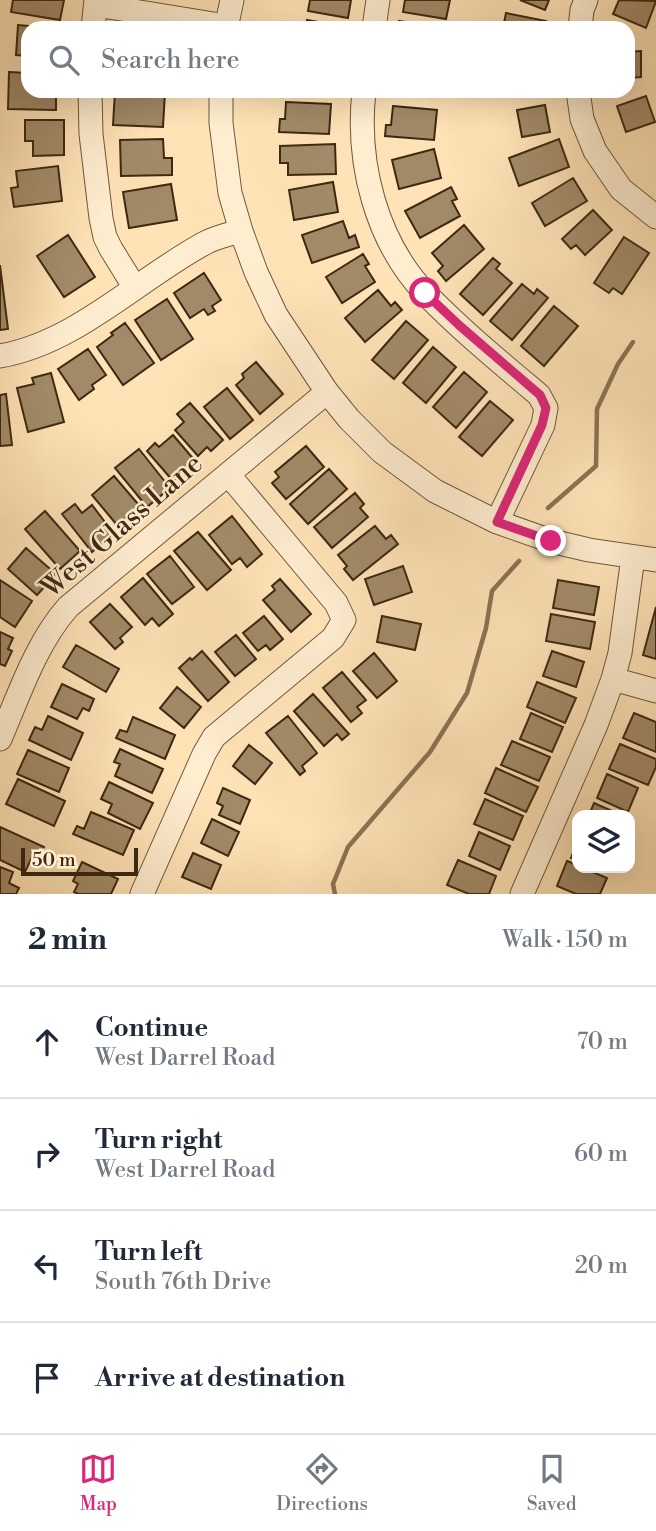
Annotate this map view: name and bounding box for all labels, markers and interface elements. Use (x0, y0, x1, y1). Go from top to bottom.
search box (21, 21, 635, 98)
icon: search (45, 41, 83, 79)
text: Search here (101, 44, 240, 76)
route start (409, 277, 440, 308)
street label: West Glass Lane (33, 446, 210, 606)
route end (535, 525, 566, 556)
map controls (572, 810, 635, 873)
button: layers (572, 810, 635, 873)
scale bar (21, 845, 138, 877)
text: 50 m (32, 848, 76, 872)
text: 2 min (28, 921, 107, 959)
text: Walk · 150 m (502, 926, 628, 954)
text: Continue (95, 1012, 208, 1044)
icon: ahead (28, 1023, 66, 1061)
text: 70 m (577, 1028, 628, 1056)
text: West Darrel Road (95, 1044, 275, 1072)
text: Turn right (95, 1124, 223, 1156)
icon: right (28, 1135, 66, 1173)
text: 60 m (574, 1140, 628, 1168)
text: West Darrel Road (95, 1156, 275, 1184)
text: Turn left (95, 1236, 203, 1268)
icon: left (28, 1247, 66, 1285)
text: 20 m (575, 1252, 628, 1280)
text: South 76th Drive (95, 1268, 271, 1296)
icon: arrive (28, 1359, 66, 1397)
text: Arrive at destination (95, 1362, 345, 1394)
tab: Map (79, 1450, 117, 1516)
tab: Directions (276, 1450, 368, 1516)
tab: Saved (527, 1450, 577, 1516)

